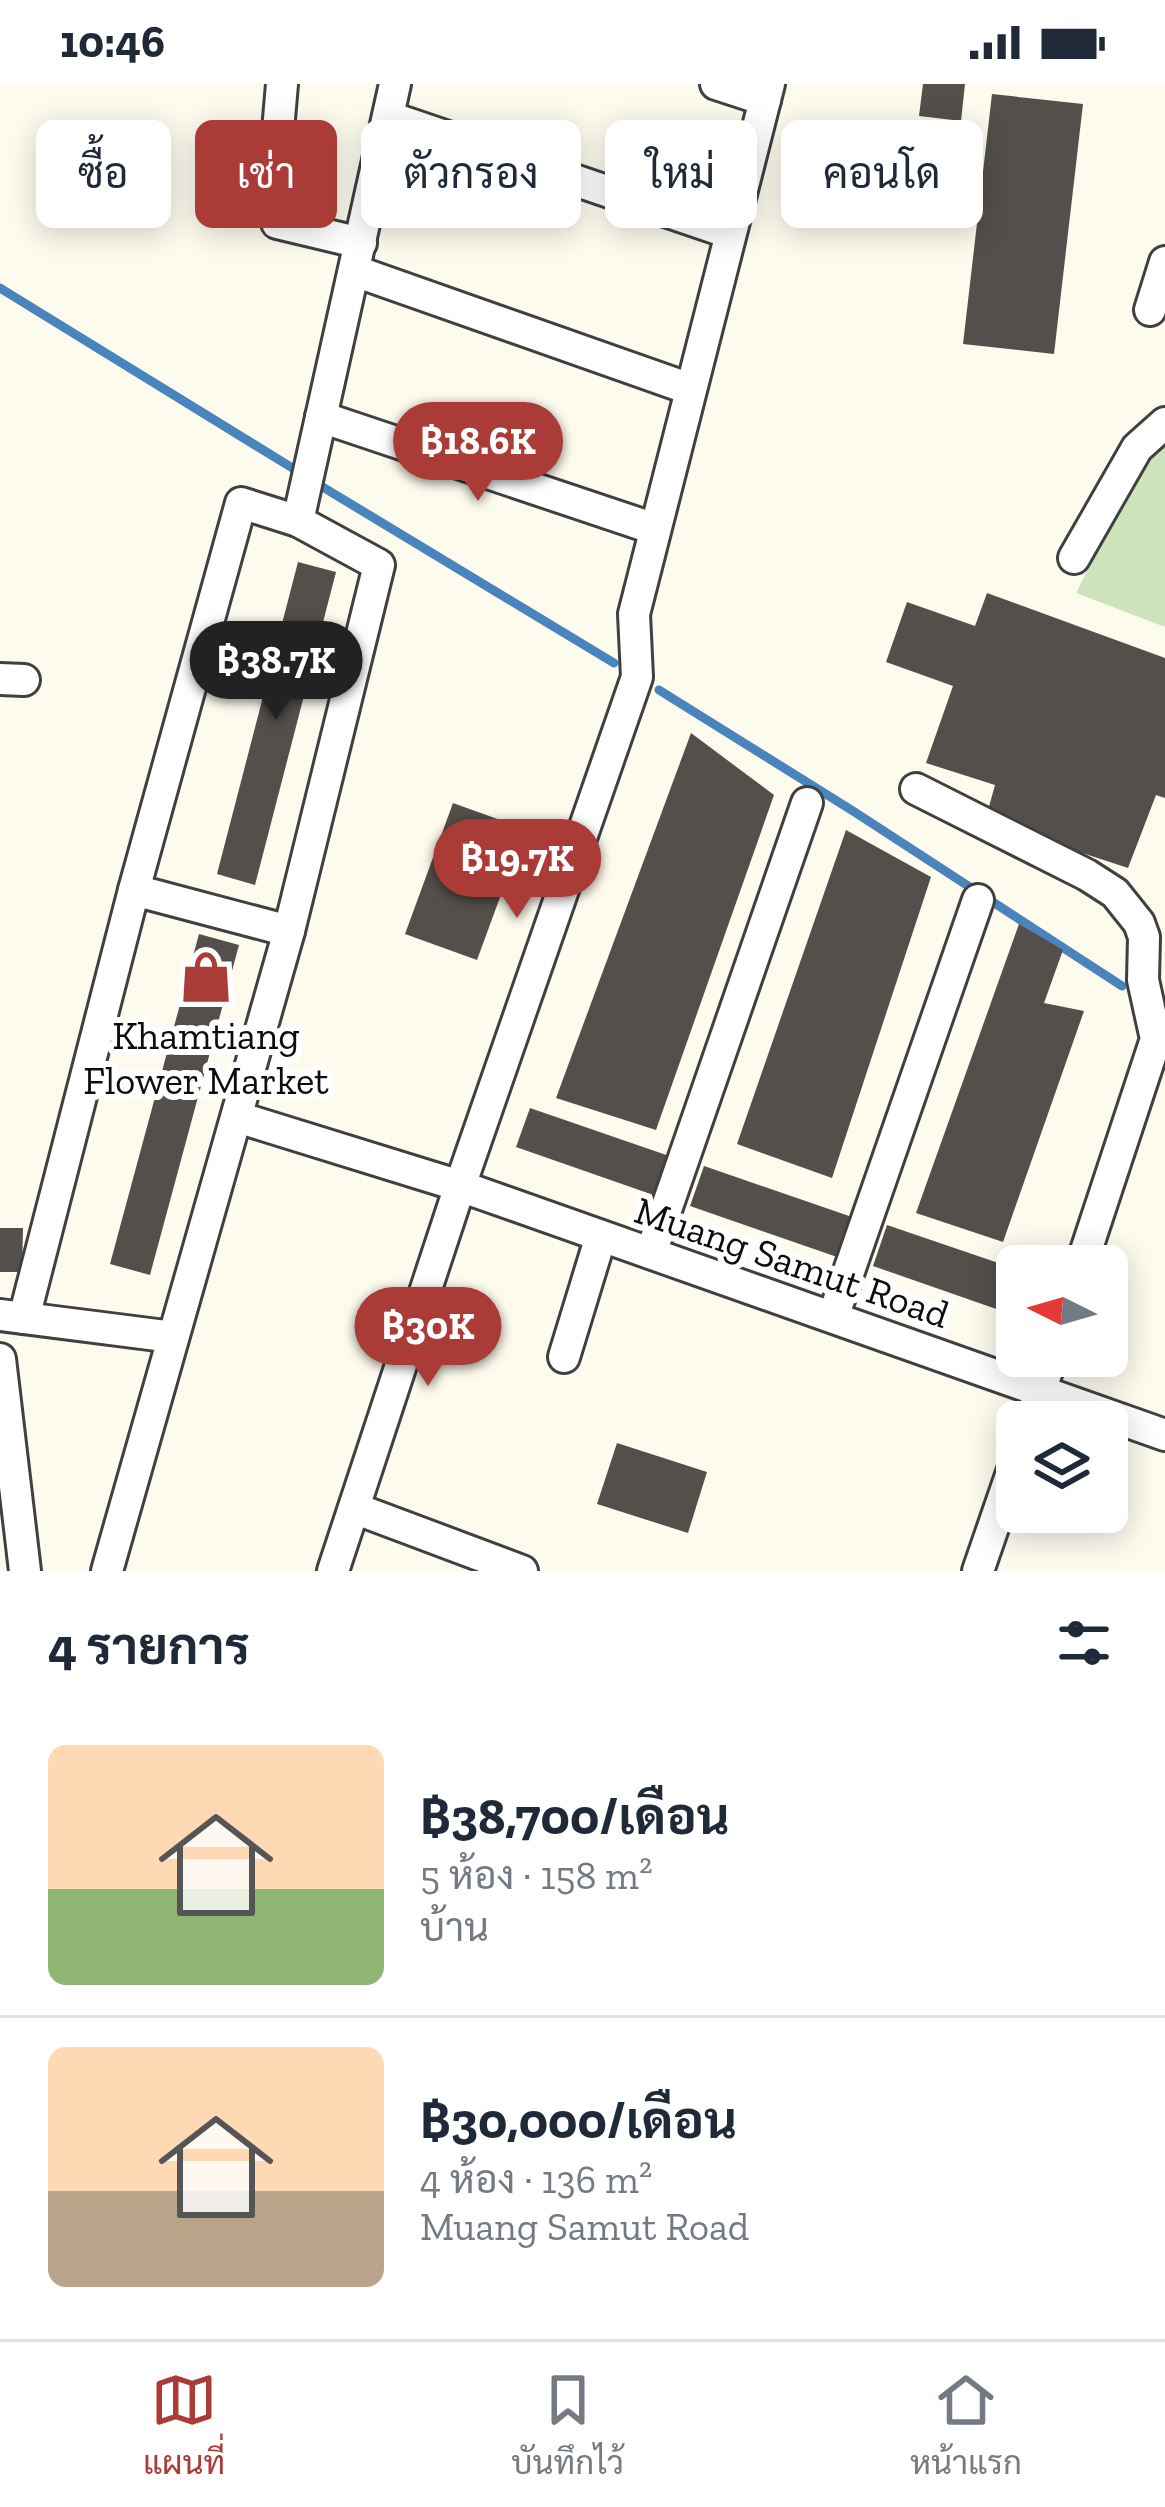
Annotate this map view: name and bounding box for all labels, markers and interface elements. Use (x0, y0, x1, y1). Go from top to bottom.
text: 10:46 (60, 15, 165, 69)
chip: ซื้อ (36, 120, 171, 228)
chip: เช่า (195, 120, 337, 228)
chip: ตัวกรอง (361, 120, 581, 228)
chip: ใหม่ (605, 120, 757, 228)
chip: คอนโด (781, 120, 983, 228)
pin: ฿18.6K (380, 402, 576, 504)
text: ฿18.6K (420, 417, 536, 464)
pin: ฿38.7K (178, 621, 374, 723)
text: ฿38.7K (217, 636, 335, 683)
pin: ฿19.7K (419, 819, 615, 921)
text: ฿19.7K (460, 834, 574, 881)
shop icon: Khamtiang Flower Market (177, 948, 235, 1006)
place label: Khamtiang Flower Market (83, 1012, 329, 1104)
street label: Muang Samut Road (629, 1186, 955, 1338)
north arrow (996, 1245, 1128, 1377)
map controls (996, 1245, 1128, 1533)
pin: ฿30K (357, 1287, 499, 1389)
text: ฿30K (381, 1302, 475, 1349)
button: layers (996, 1401, 1128, 1533)
icon: filters (1051, 1610, 1117, 1676)
text: 4 รายการ (48, 1616, 250, 1677)
text: ฿38,700/เดือน (420, 1786, 730, 1847)
icon: home (144, 1793, 288, 1937)
text: 5 ห้อง · 158 m² (420, 1852, 652, 1899)
text: บ้าน (420, 1904, 489, 1951)
text: ฿30,000/เดือน (420, 2090, 737, 2151)
icon: home (144, 2095, 288, 2239)
text: 4 ห้อง · 136 m² (420, 2156, 652, 2203)
text: Muang Samut Road (420, 2203, 749, 2250)
tab: แผนที่ (143, 2367, 225, 2482)
tab: บันทึกไว้ (511, 2367, 624, 2482)
tab: หน้าแรก (910, 2367, 1022, 2482)

